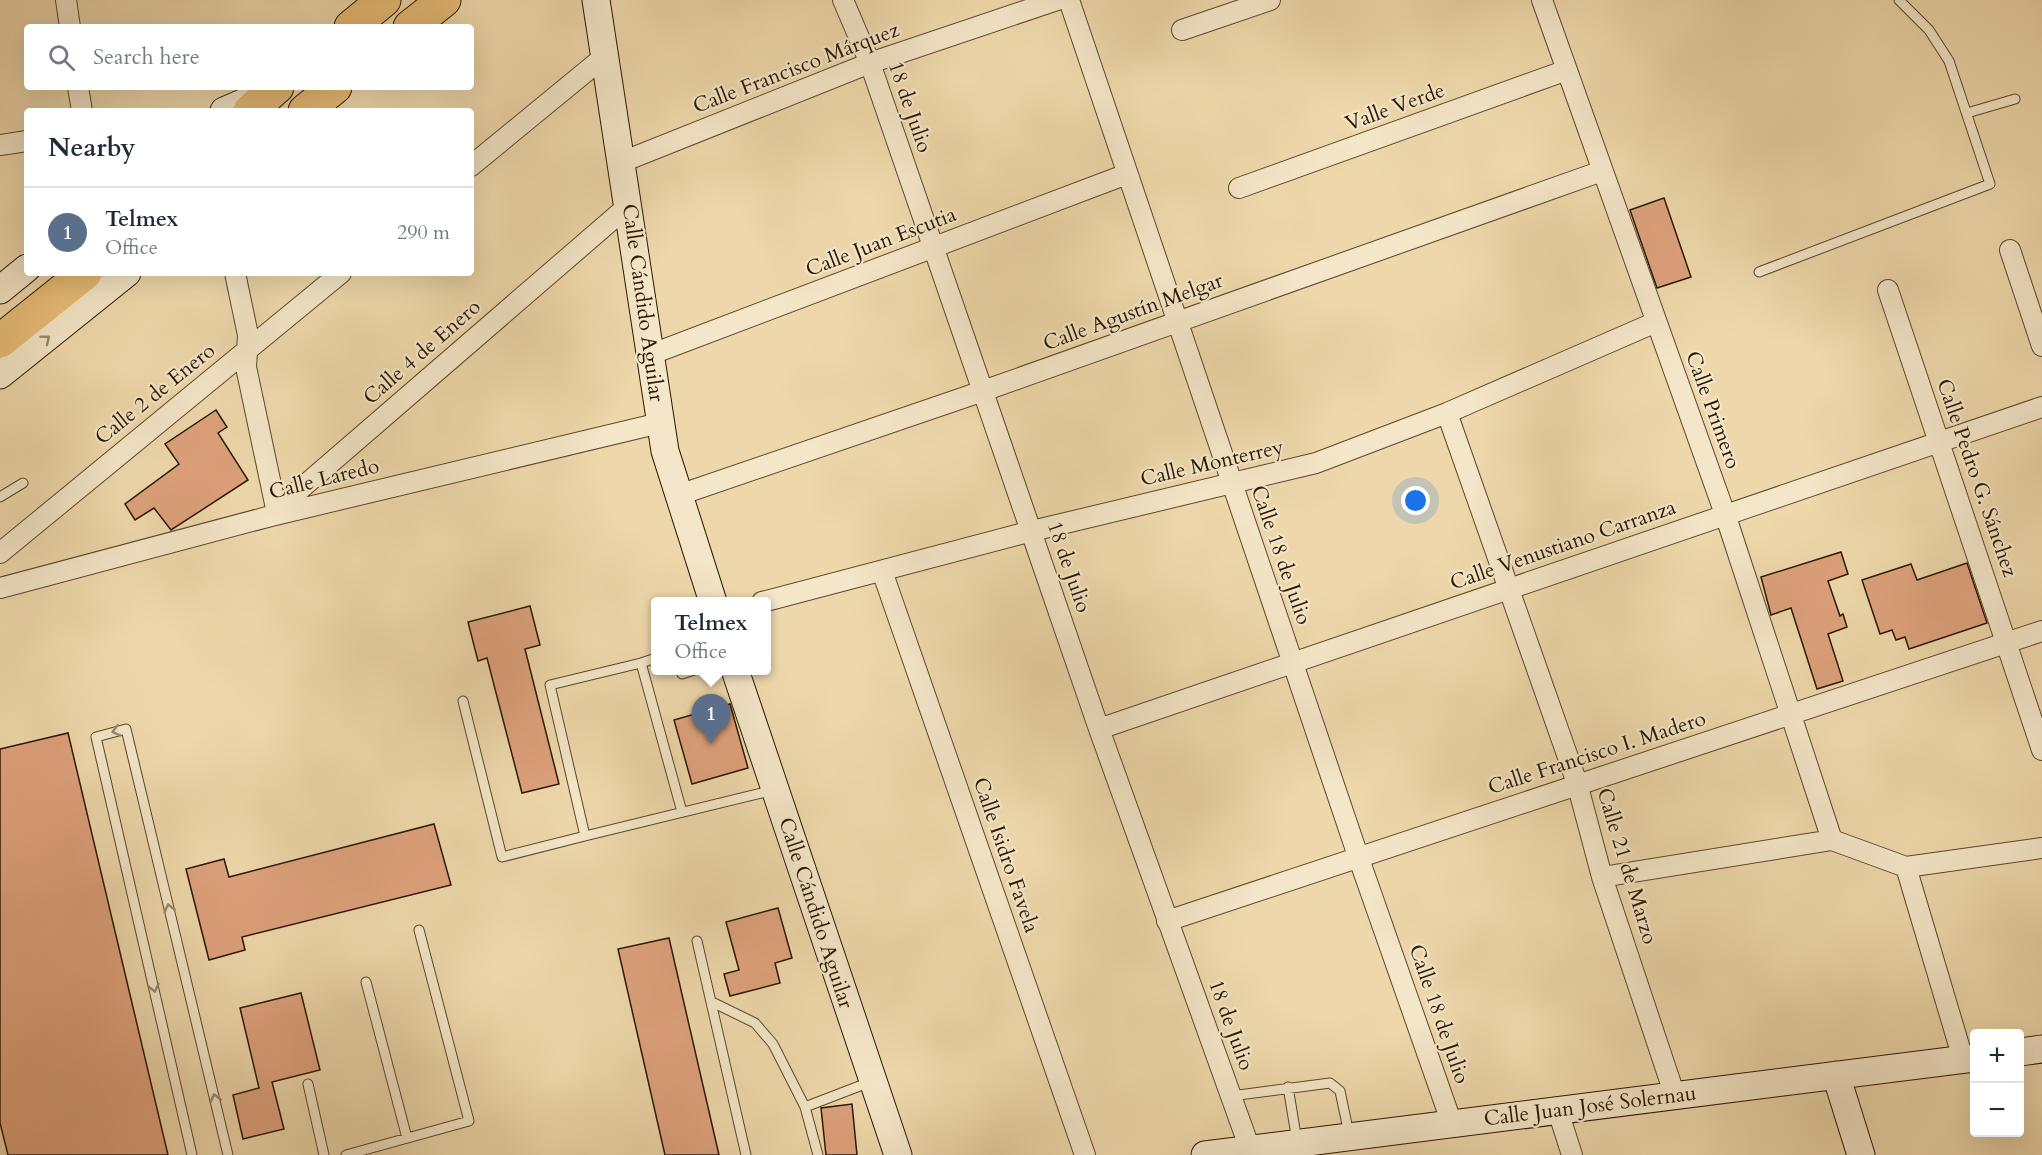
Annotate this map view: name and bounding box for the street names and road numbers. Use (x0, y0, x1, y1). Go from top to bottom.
street label: Calle Francisco Márquez (689, 15, 904, 121)
street label: 18 de Julio (881, 57, 939, 157)
street label: Valle Verde (1341, 76, 1449, 138)
street label: Calle Juan Escutia (802, 200, 960, 284)
street label: Calle Cándido Aguilar (615, 202, 671, 404)
street label: Calle Agustín Melgar (1039, 266, 1227, 358)
street label: Calle 4 de Enero (357, 293, 487, 411)
street label: Calle 2 de Enero (89, 336, 221, 452)
street label: Calle Primero (1678, 347, 1748, 473)
street label: Calle Pedro G. Sánchez (1929, 375, 2025, 582)
street label: Calle Monterrey (1138, 432, 1286, 494)
street label: Calle Laredo (266, 451, 382, 507)
street label: Calle 18 de Julio (1244, 481, 1318, 629)
street label: Calle Venustiano Carranza (1446, 493, 1680, 597)
street label: 18 de Julio (1040, 517, 1098, 617)
street label: Calle Francisco I. Madero (1484, 704, 1710, 802)
street label: Calle Isidro Favela (966, 773, 1046, 937)
street label: Calle 21 de Marzo (1589, 784, 1665, 948)
street label: Calle Cándido Aguilar (771, 814, 861, 1013)
street label: Calle 18 de Julio (1402, 940, 1476, 1088)
street label: 18 de Julio (1201, 976, 1261, 1074)
street label: Calle Juan José Solernau (1482, 1079, 1698, 1133)

